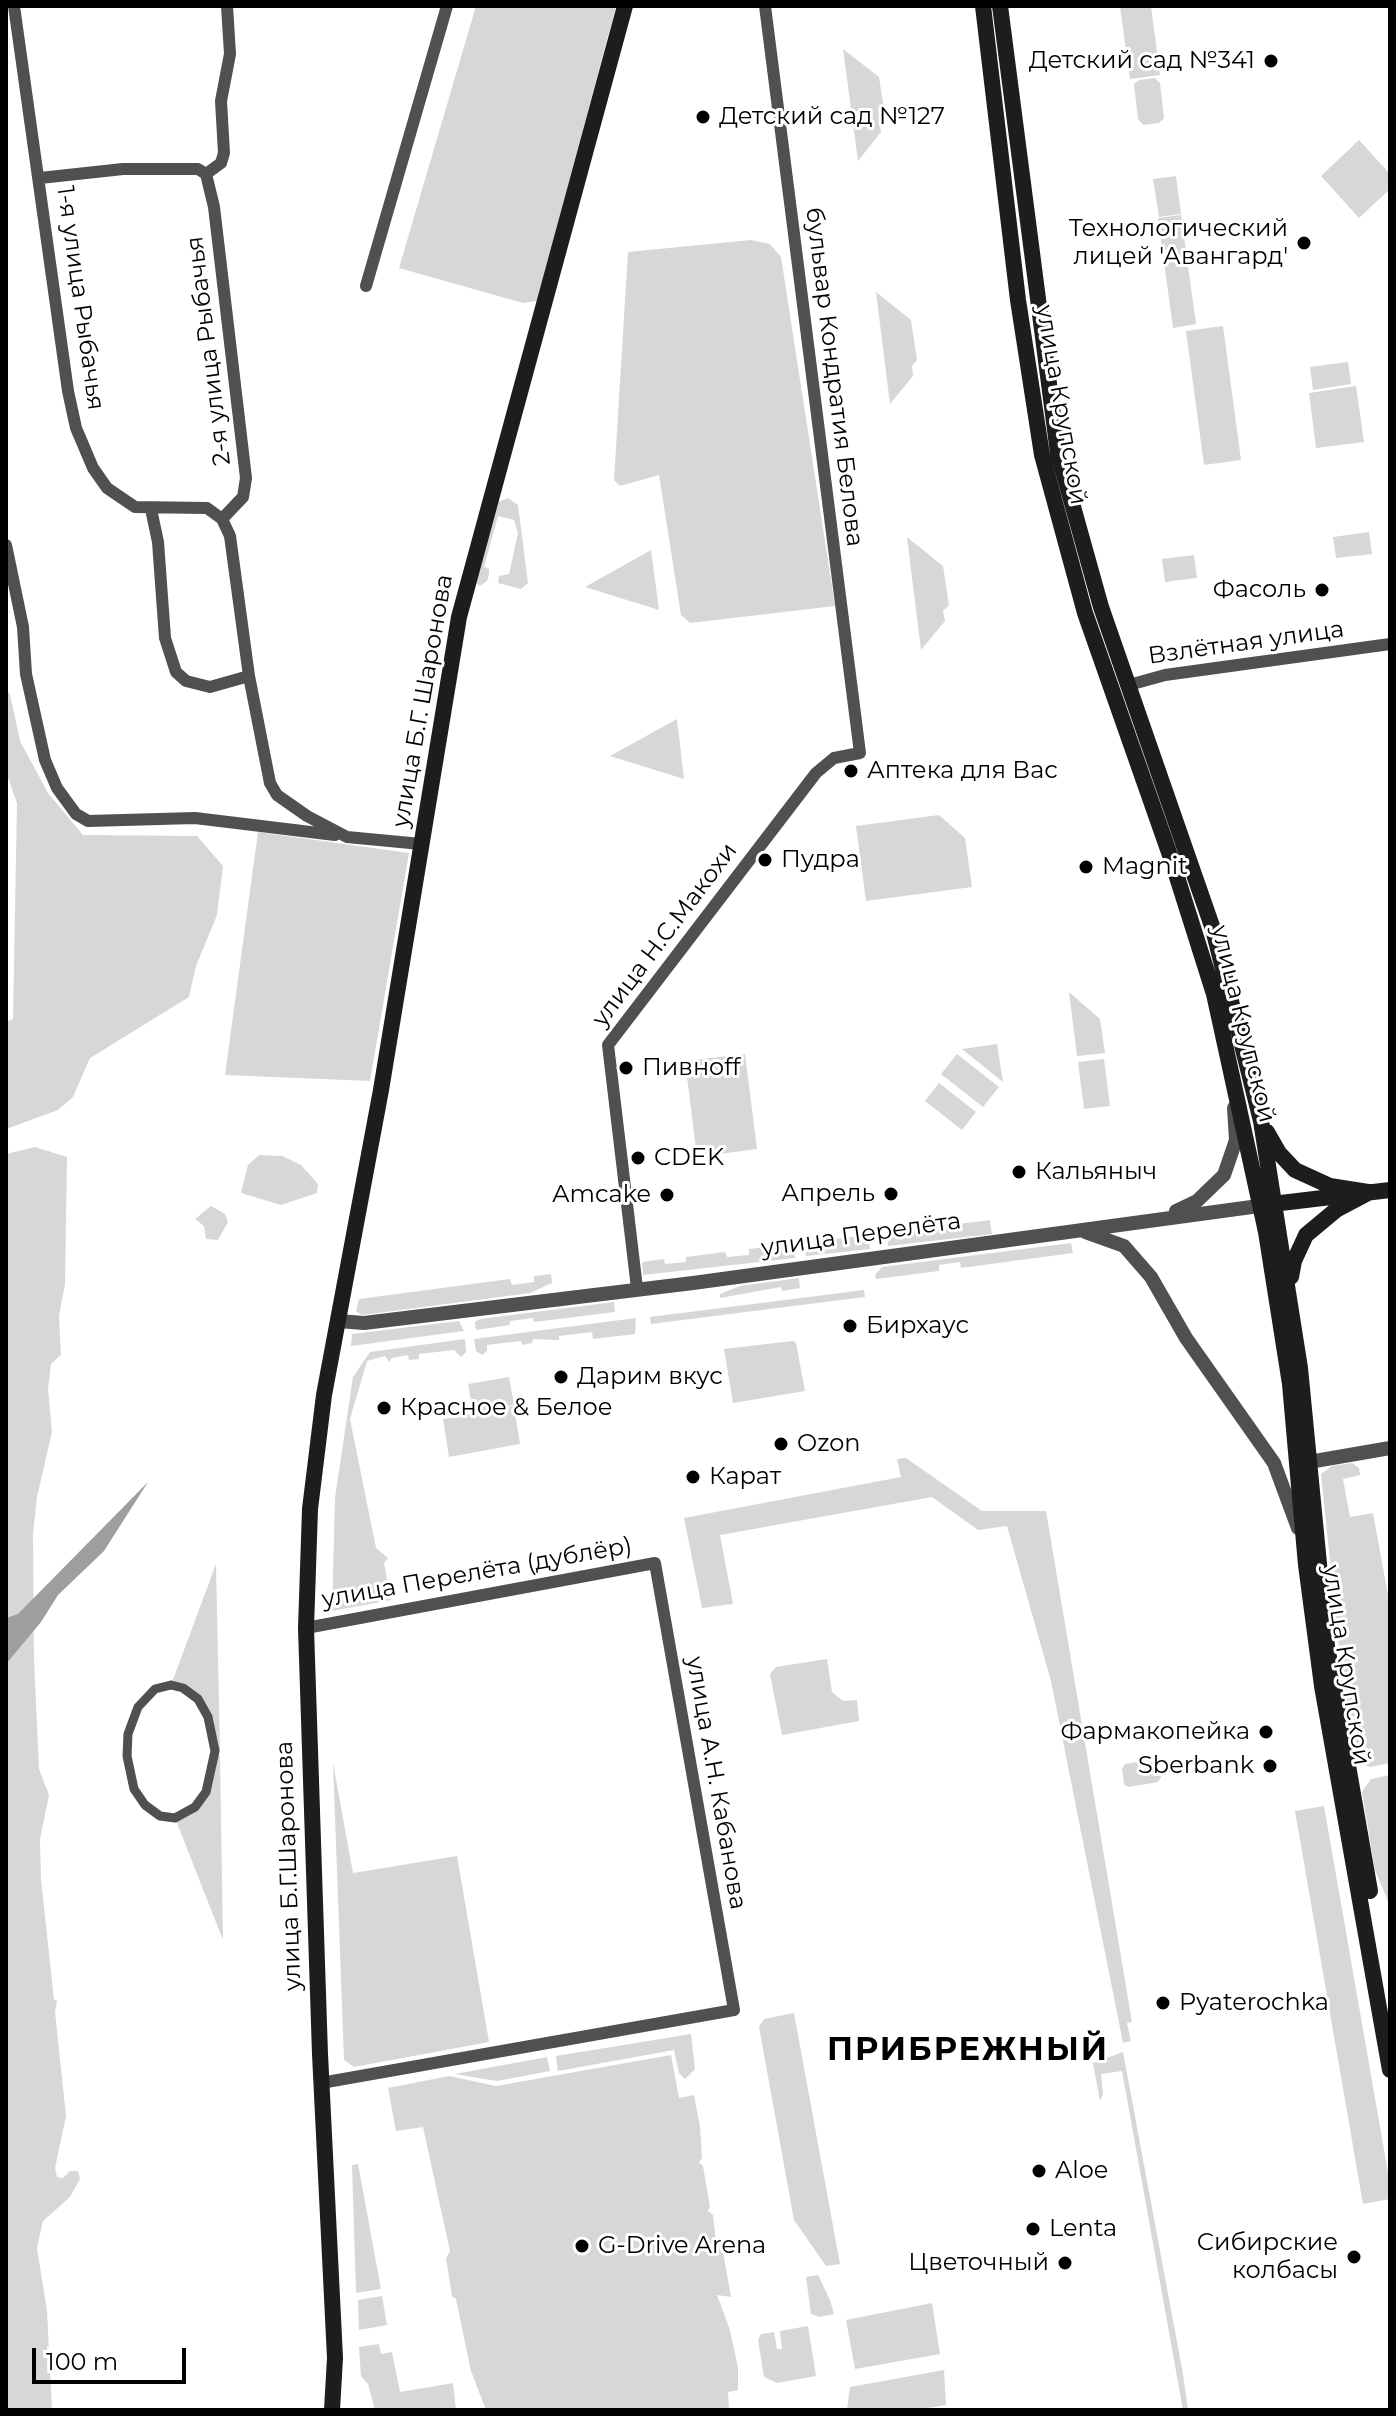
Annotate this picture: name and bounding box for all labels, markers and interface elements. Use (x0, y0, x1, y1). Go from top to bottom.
place label: Детский сад №341 (1029, 47, 1255, 75)
marker: Детский сад №341 (1262, 52, 1280, 70)
place label: Детский сад №127 (719, 103, 945, 131)
marker: Детский сад №127 (694, 108, 712, 126)
street label: 1-я улица Рыбачья (50, 184, 110, 412)
street label: бульвар Кондратия Белова (799, 206, 869, 548)
place label: Технологический лицей 'Авангард' (1069, 215, 1288, 271)
marker: Технологический лицей 'Авангард' (1295, 234, 1313, 252)
street label: 2-я улица Рыбачья (181, 235, 237, 467)
street label: улица Крупской (1029, 303, 1093, 507)
street label: улица Б.Г. Шаронова (387, 572, 459, 830)
place label: Фасоль (1213, 576, 1306, 604)
marker: Фасоль (1313, 581, 1331, 599)
street label: Взлётная улица (1146, 615, 1346, 671)
place label: Аптека для Вас (867, 757, 1058, 785)
marker: Аптека для Вас (842, 762, 860, 780)
street label: улица Н.С.Макохи (586, 837, 744, 1033)
place label: Пудра (781, 846, 860, 874)
marker: Пудра (756, 851, 774, 869)
place label: Magnit (1102, 853, 1188, 881)
marker: Magnit (1077, 858, 1095, 876)
street label: улица Крупской (1205, 922, 1281, 1126)
place label: Пивнoff (642, 1054, 740, 1082)
marker: Пивнoff (617, 1059, 635, 1077)
place label: CDEK (654, 1144, 724, 1172)
marker: CDEK (629, 1149, 647, 1167)
place label: Кальяныч (1035, 1158, 1157, 1186)
marker: Кальяныч (1010, 1163, 1028, 1181)
place label: Апрель (781, 1180, 875, 1208)
place label: Amcake (552, 1181, 651, 1209)
marker: Апрель (882, 1185, 900, 1203)
marker: Amcake (658, 1186, 676, 1204)
street label: улица Перелёта (759, 1207, 963, 1263)
place label: Бирхаус (866, 1312, 969, 1340)
marker: Бирхаус (841, 1317, 859, 1335)
place label: Дарим вкус (577, 1363, 723, 1391)
marker: Дарим вкус (552, 1368, 570, 1386)
place label: Красное & Белое (400, 1394, 613, 1422)
marker: Красное & Белое (375, 1399, 393, 1417)
place label: Ozon (797, 1430, 860, 1458)
marker: Ozon (772, 1435, 790, 1453)
place label: Карат (709, 1463, 781, 1491)
marker: Карат (684, 1468, 702, 1486)
street label: улица Перелёта (дублёр) (320, 1532, 634, 1614)
street label: улица Крупской (1316, 1563, 1376, 1767)
street label: улица А.Н. Кабанова (680, 1654, 752, 1912)
place label: Фармакопейка (1061, 1718, 1250, 1746)
marker: Фармакопейка (1257, 1723, 1275, 1741)
street label: улица Б.Г.Шаронова (270, 1740, 308, 1992)
place label: Sberbank (1138, 1752, 1254, 1780)
marker: Sberbank (1261, 1757, 1279, 1775)
place label: Pyaterochka (1179, 1989, 1329, 2017)
marker: Pyaterochka (1154, 1994, 1172, 2012)
district label: ПРИБРЕЖНЫЙ (827, 2032, 1109, 2070)
place label: Aloe (1055, 2157, 1108, 2185)
marker: Aloe (1030, 2162, 1048, 2180)
place label: Lenta (1049, 2215, 1117, 2243)
marker: Lenta (1024, 2220, 1042, 2238)
place label: Сибирские колбасы (1197, 2229, 1338, 2285)
place label: G-Drive Arena (598, 2232, 766, 2260)
marker: G-Drive Arena (573, 2237, 591, 2255)
marker: Сибирские колбасы (1345, 2248, 1363, 2266)
place label: Цветочный (908, 2249, 1049, 2277)
marker: Цветочный (1056, 2254, 1074, 2272)
scale bar (36, 2332, 190, 2382)
text: 100 m (46, 2347, 118, 2376)

